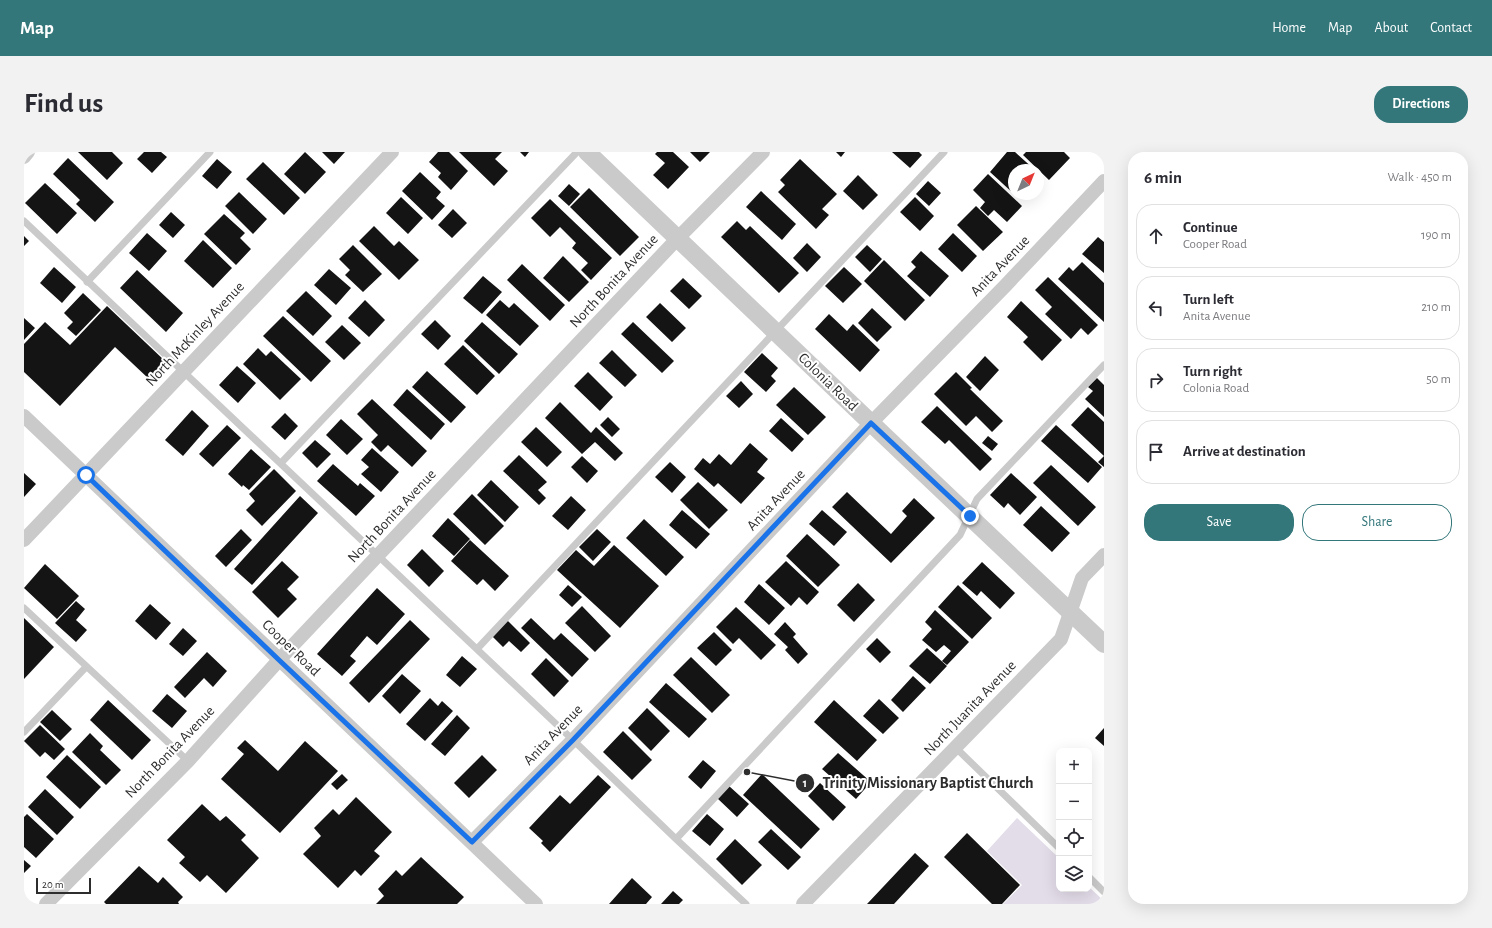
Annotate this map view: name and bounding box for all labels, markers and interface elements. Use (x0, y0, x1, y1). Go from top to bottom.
text: Map (20, 19, 54, 38)
text: Home (1272, 21, 1306, 35)
text: Map (1328, 21, 1352, 35)
text: About (1374, 21, 1408, 35)
text: Contact (1430, 21, 1472, 35)
button: Directions (1374, 86, 1468, 123)
text: Find us (24, 90, 103, 118)
north arrow (1008, 164, 1044, 200)
text: 6 min (1144, 169, 1182, 186)
text: Walk · 450 m (1388, 171, 1452, 184)
text: Continue (1183, 220, 1238, 235)
icon: ahead (1145, 225, 1167, 247)
text: 190 m (1421, 229, 1451, 242)
street label: North Bonita Avenue (567, 231, 661, 331)
street label: Anita Avenue (968, 233, 1032, 299)
text: Cooper Road (1183, 238, 1247, 251)
street label: North McKinley Avenue (143, 279, 247, 389)
text: Turn left (1183, 292, 1234, 307)
icon: left (1145, 297, 1167, 319)
text: 210 m (1421, 301, 1451, 314)
text: Anita Avenue (1183, 310, 1250, 323)
street label: Colonia Road (795, 350, 861, 414)
text: Turn right (1183, 364, 1242, 379)
icon: right (1145, 369, 1167, 391)
text: 50 m (1426, 373, 1451, 386)
text: Colonia Road (1183, 382, 1249, 395)
icon: arrive (1145, 441, 1167, 463)
text: Arrive at destination (1183, 444, 1306, 459)
route start (77, 466, 95, 484)
street label: North Bonita Avenue (345, 466, 439, 566)
street label: Anita Avenue (744, 466, 808, 534)
button: Save (1144, 504, 1294, 541)
button: Share (1302, 504, 1452, 541)
route end (961, 507, 979, 525)
street label: Cooper Road (259, 617, 323, 679)
street label: North Juanita Avenue (921, 658, 1019, 758)
street label: Anita Avenue (521, 702, 585, 768)
street label: North Bonita Avenue (122, 703, 218, 801)
map controls (1056, 748, 1092, 892)
button: + (1056, 748, 1092, 784)
callout: Trinity Missionary Baptist Church (795, 769, 1042, 797)
text: Trinity Missionary Baptist Church (822, 775, 1034, 792)
text: 1 (803, 777, 807, 789)
button: − (1056, 784, 1092, 820)
button: locate (1056, 820, 1092, 856)
button: layers (1056, 856, 1092, 892)
scale bar (36, 876, 91, 895)
text: 20 m (42, 879, 63, 890)

